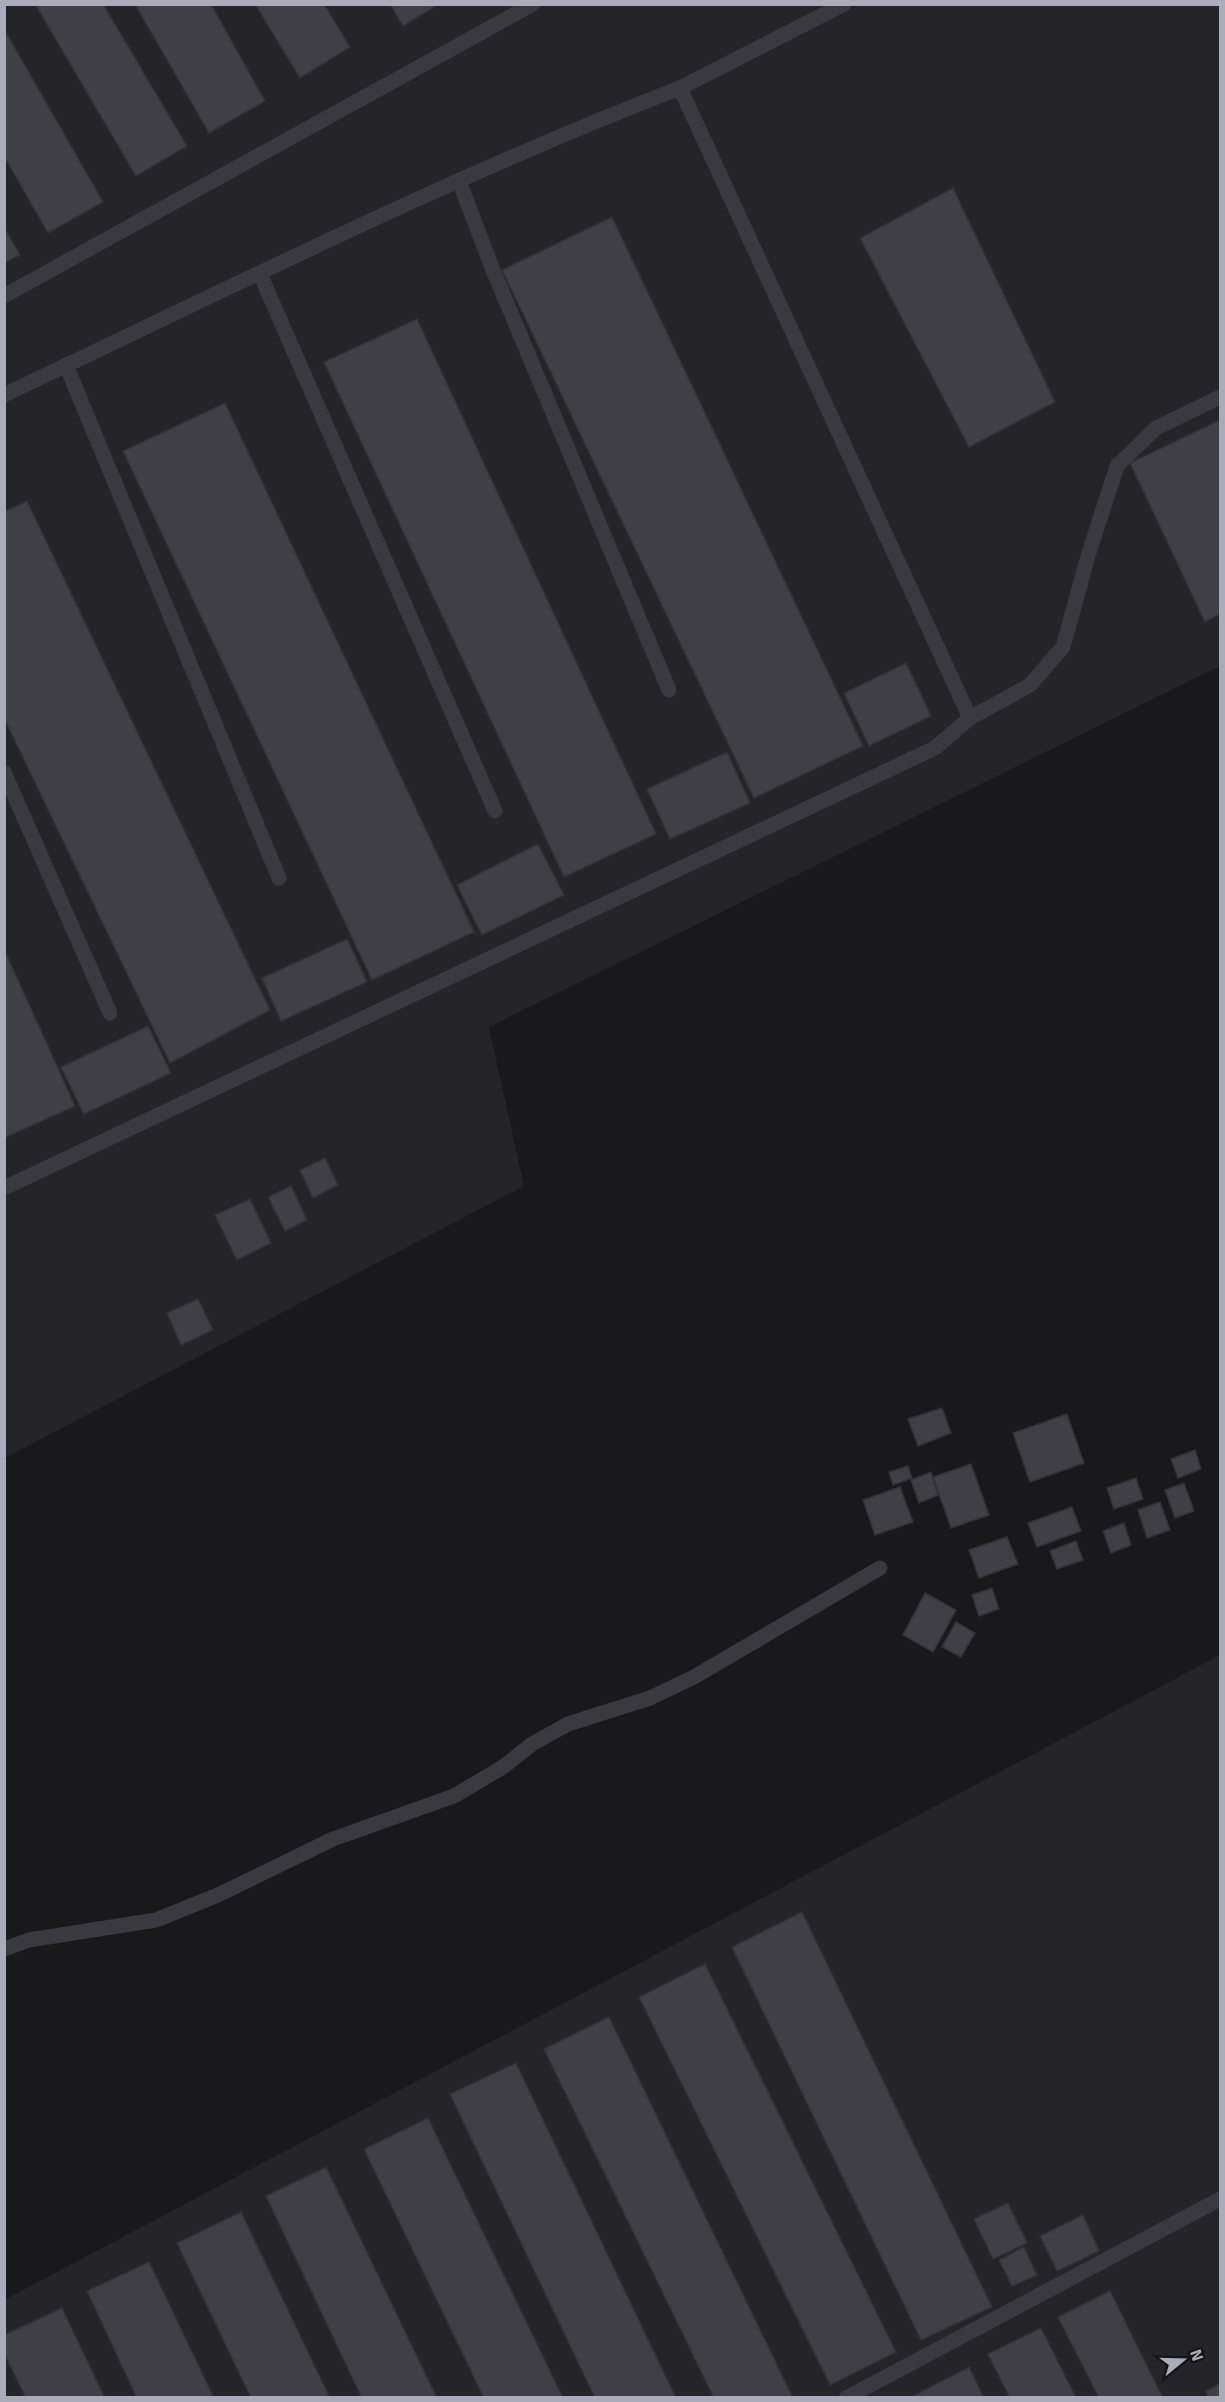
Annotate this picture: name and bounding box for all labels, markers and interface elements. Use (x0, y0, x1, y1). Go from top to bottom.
north arrow (1153, 2330, 1213, 2390)
text: N (1185, 2347, 1208, 2364)

